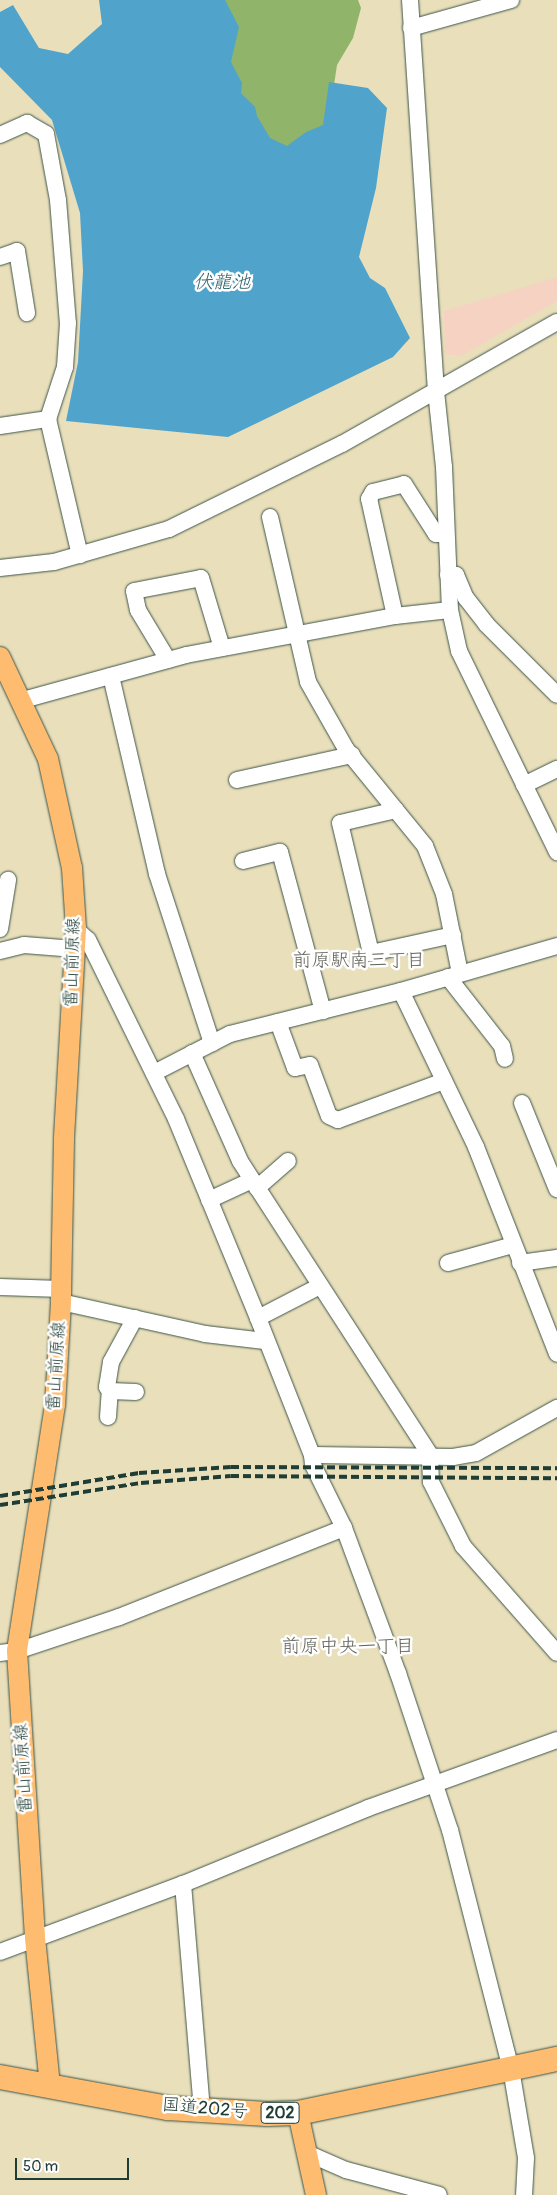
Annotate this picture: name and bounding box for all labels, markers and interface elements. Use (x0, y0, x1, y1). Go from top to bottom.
water label: 伏龍池 (194, 272, 250, 294)
street label: 雷山前原線 (61, 917, 85, 1007)
district label: 前原駅南三丁目 (293, 950, 425, 972)
street label: 雷山前原線 (43, 1320, 71, 1412)
district label: 前原中央一丁目 (282, 1636, 414, 1658)
street label: 雷山前原線 (11, 1722, 37, 1814)
street label: 国道202号 (161, 2094, 249, 2124)
road number: 202 (260, 2100, 300, 2126)
scale bar (18, 2148, 131, 2180)
text: 50 m (23, 2157, 58, 2176)

